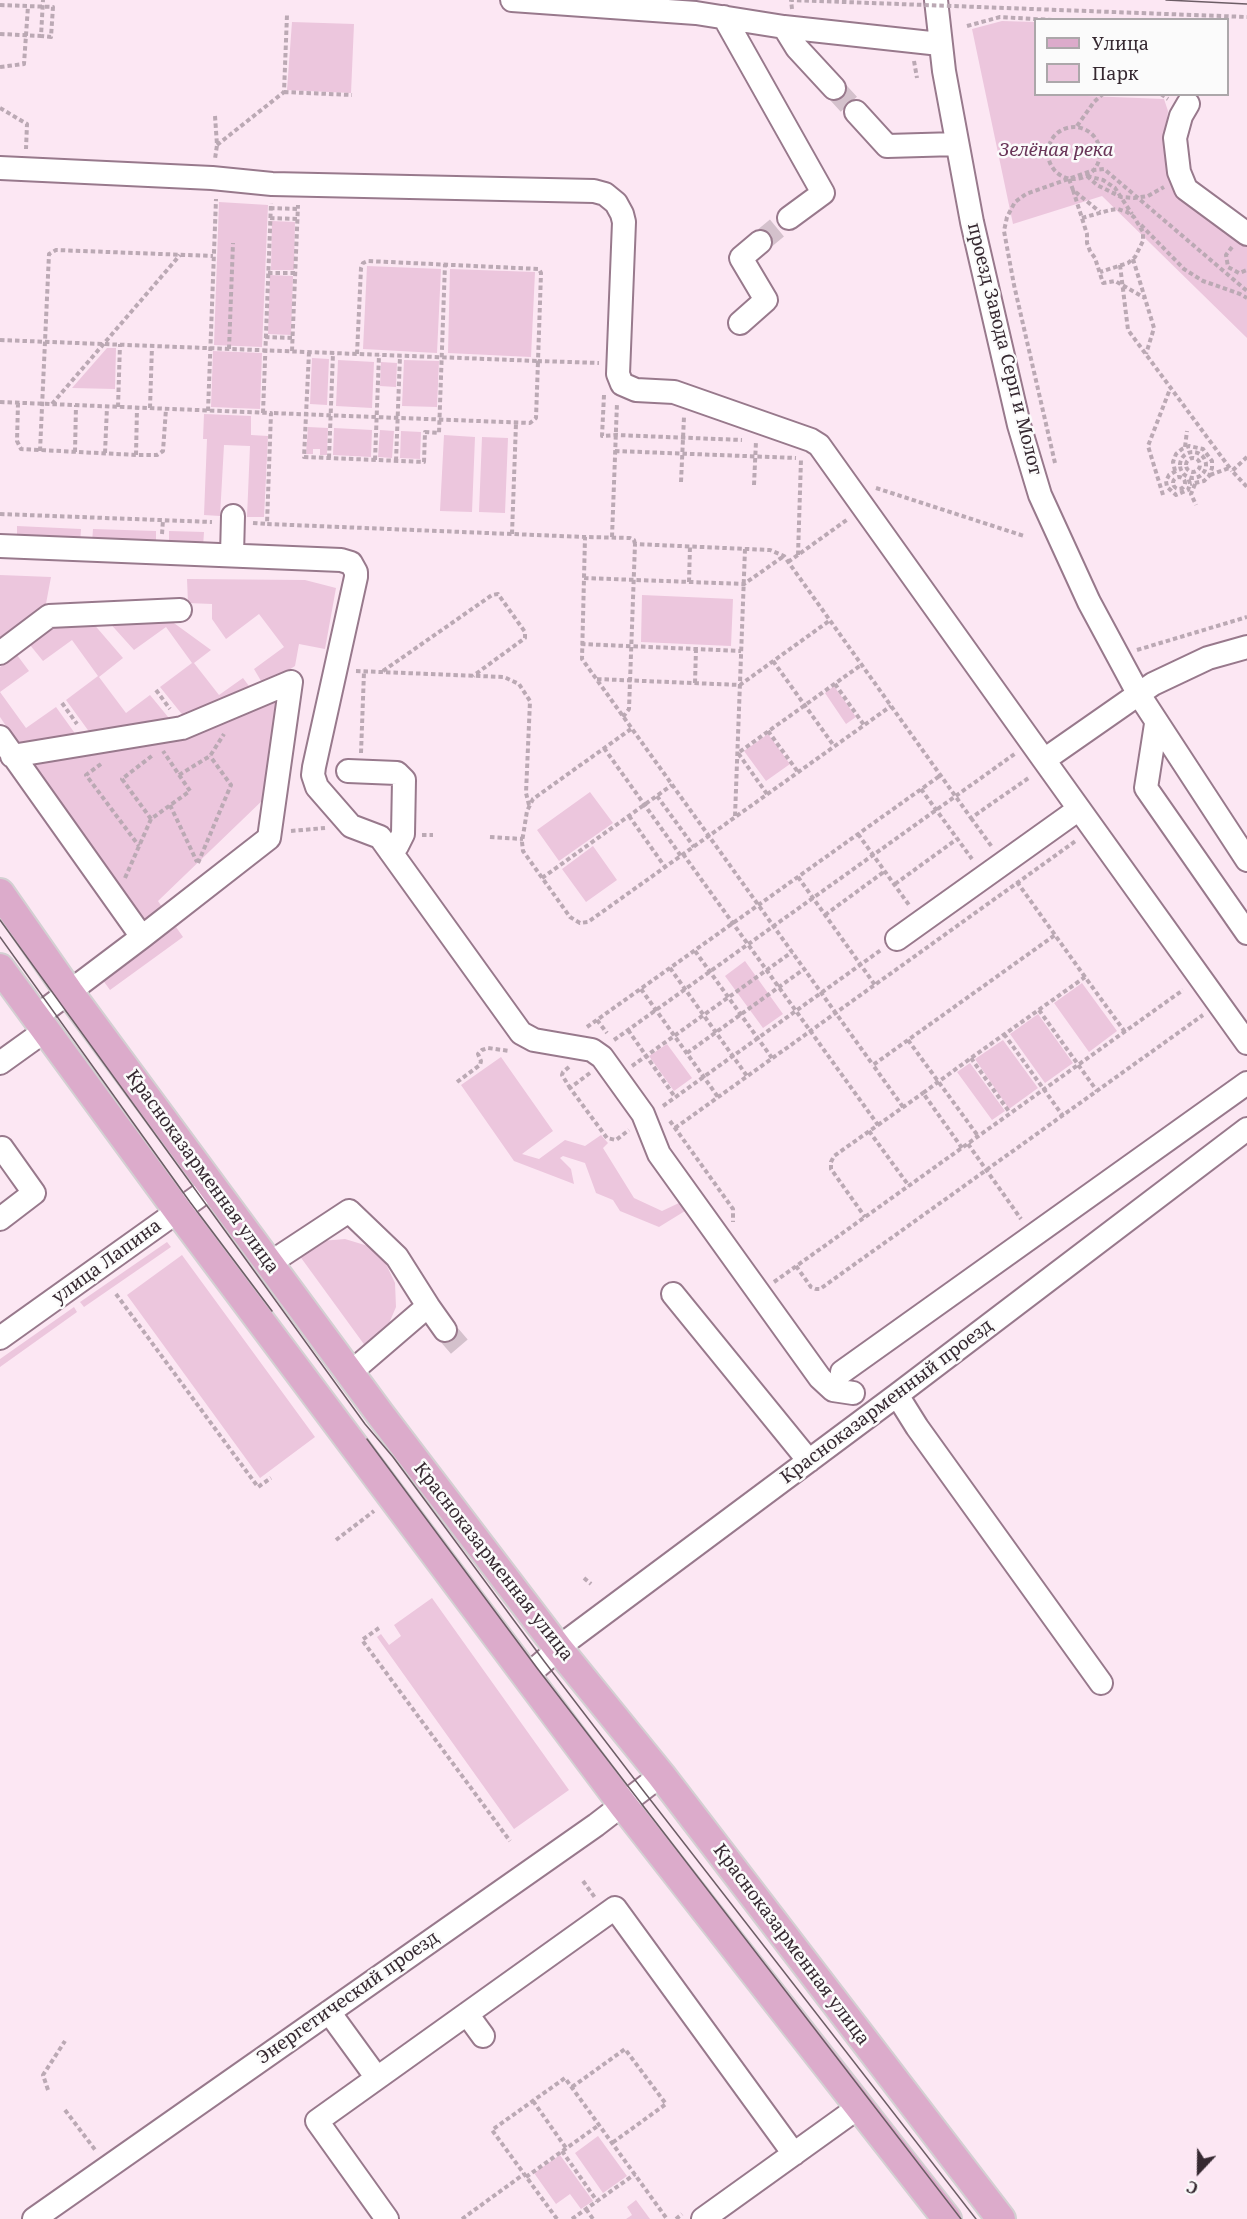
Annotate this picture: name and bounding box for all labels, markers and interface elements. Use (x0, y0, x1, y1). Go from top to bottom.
legend (1034, 18, 1229, 96)
text: Улица (1092, 31, 1149, 55)
text: Парк (1092, 61, 1139, 85)
park label: Зелёная река (999, 140, 1113, 162)
street label: проезд Завода Серп и Молот (962, 221, 1046, 477)
street label: Красноказарменная улица (121, 1066, 283, 1278)
street label: улица Лапина (48, 1215, 166, 1309)
street label: Красноказарменный проезд (777, 1315, 997, 1489)
street label: Красноказарменная улица (409, 1458, 577, 1666)
street label: Красноказарменная улица (708, 1840, 874, 2050)
street label: Энергетический проезд (253, 1927, 443, 2069)
north arrow (1169, 2141, 1229, 2201)
text: С (1183, 2176, 1201, 2200)

